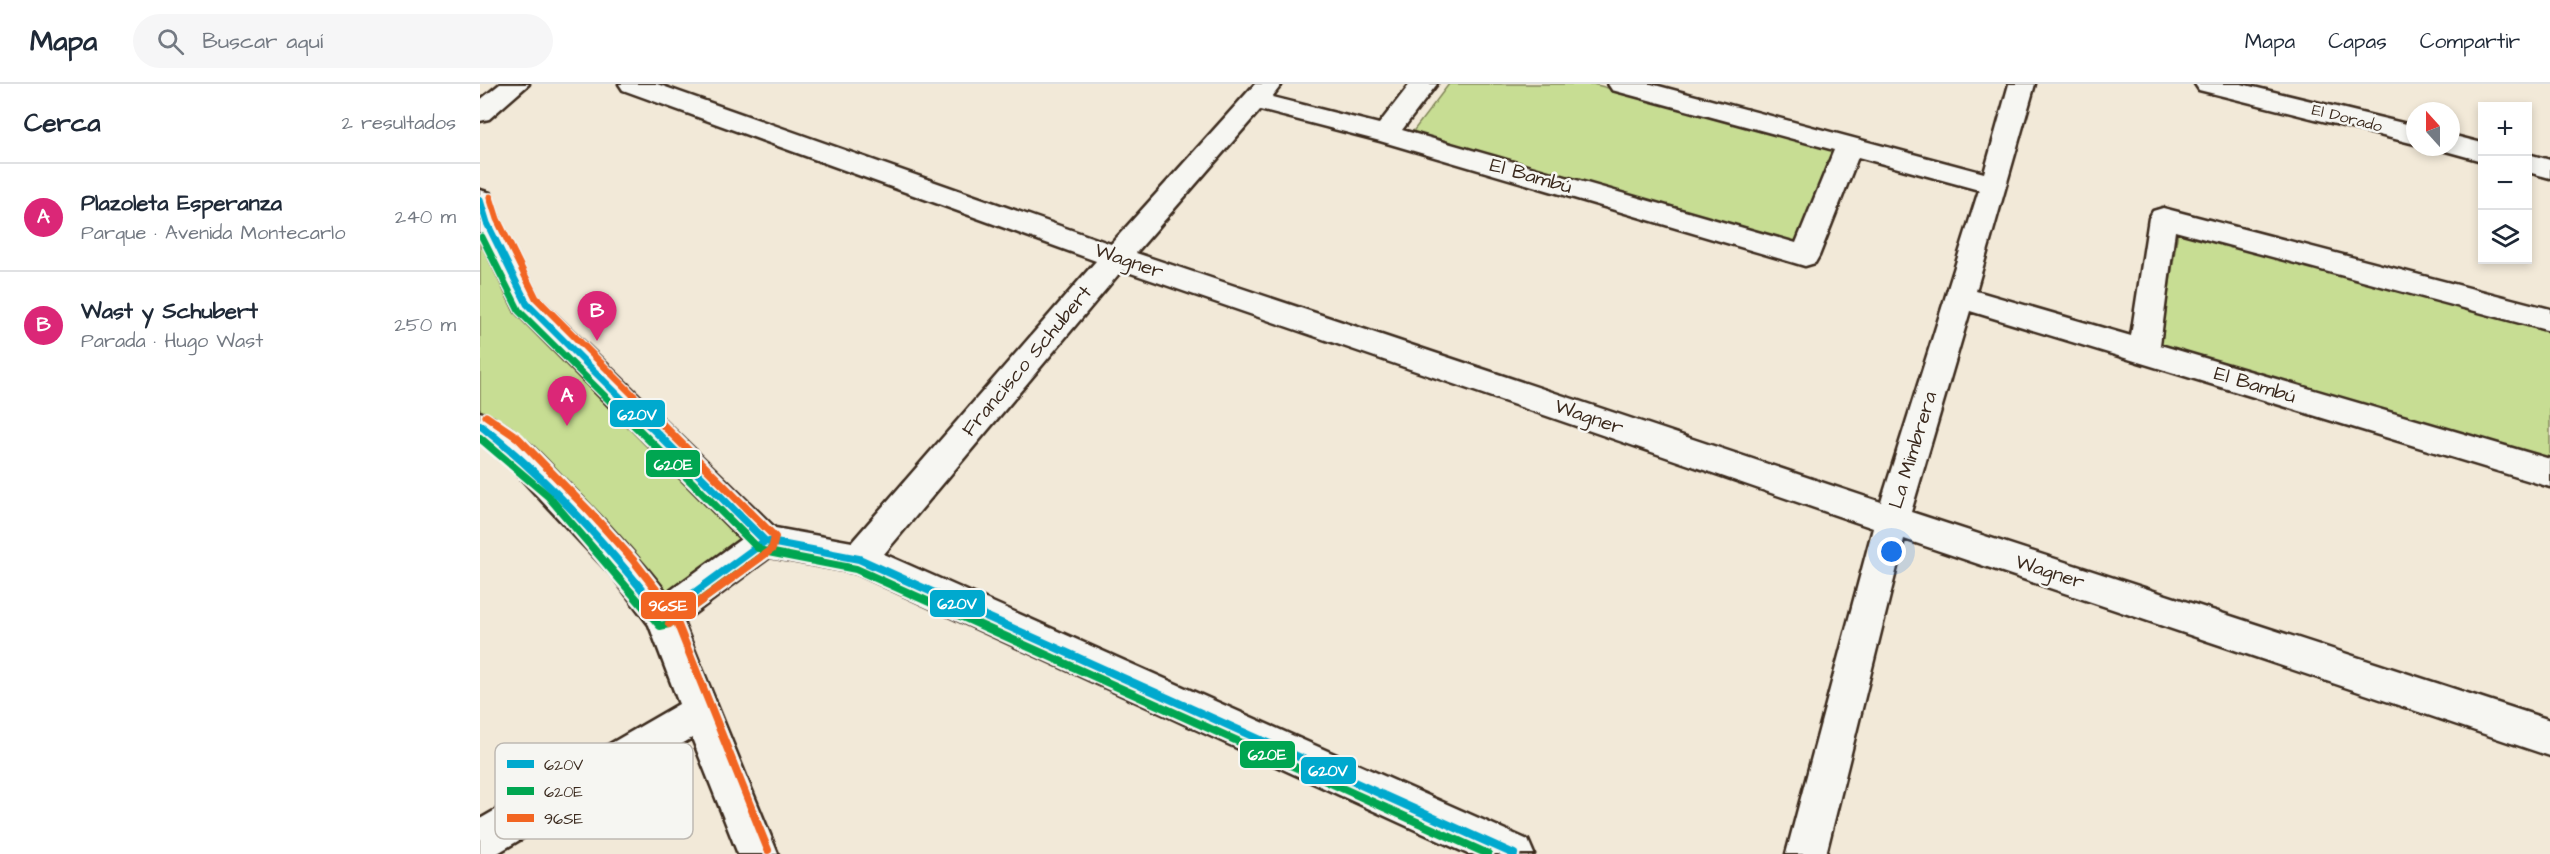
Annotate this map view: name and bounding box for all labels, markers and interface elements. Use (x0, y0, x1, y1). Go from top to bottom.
search box (133, 14, 553, 68)
text: Mapa (30, 22, 97, 61)
icon: search (154, 25, 187, 58)
text: Buscar aquí (202, 26, 323, 57)
text: Mapa (2245, 27, 2295, 56)
text: Capas (2328, 27, 2387, 56)
text: Compartir (2420, 27, 2520, 56)
street label: El Dorado (2309, 99, 2385, 137)
north arrow (2406, 102, 2460, 156)
map controls (2478, 102, 2532, 264)
button: + (2478, 102, 2532, 156)
text: Cerca (24, 105, 101, 141)
text: 2 resultados (342, 109, 456, 137)
street label: El Bambú (1487, 151, 1575, 201)
button: − (2478, 156, 2532, 210)
text: Plazoleta Esperanza (81, 188, 282, 219)
text: A (37, 203, 50, 231)
text: 240 m (395, 203, 456, 231)
button: layers (2478, 210, 2532, 264)
text: Parque · Avenida Montecarlo (81, 219, 345, 247)
street label: Wagner (1090, 236, 1167, 287)
street label: Francisco Schubert (955, 279, 1099, 443)
pin: B (578, 292, 616, 341)
text: Wast y Schubert (81, 296, 258, 327)
text: B (36, 311, 51, 339)
text: 250 m (394, 311, 456, 339)
text: Parada · Hugo Wast (81, 327, 263, 355)
street label: El Bambú (2211, 359, 2299, 411)
pin: A (548, 376, 586, 426)
street label: La Mimbrera (1882, 388, 1944, 512)
street label: Wagner (1550, 392, 1627, 443)
line badge: 620V (609, 399, 666, 428)
text: 620V (617, 404, 658, 426)
line badge: 620E (645, 449, 701, 478)
text: 620E (654, 454, 693, 476)
your location (1877, 537, 1906, 566)
street label: Wagner (2012, 548, 2088, 597)
line badge: 620V (929, 589, 986, 618)
line badge: 96SE (640, 591, 697, 620)
text: 620V (937, 593, 978, 615)
text: 96SE (649, 595, 688, 617)
line badge: 620E (1239, 740, 1296, 769)
legend (495, 743, 693, 839)
text: 620E (1248, 744, 1287, 766)
text: 620V (544, 754, 583, 776)
line badge: 620V (1300, 756, 1357, 785)
text: 620V (1308, 760, 1349, 782)
text: 620E (544, 781, 583, 803)
text: 96SE (544, 808, 583, 830)

